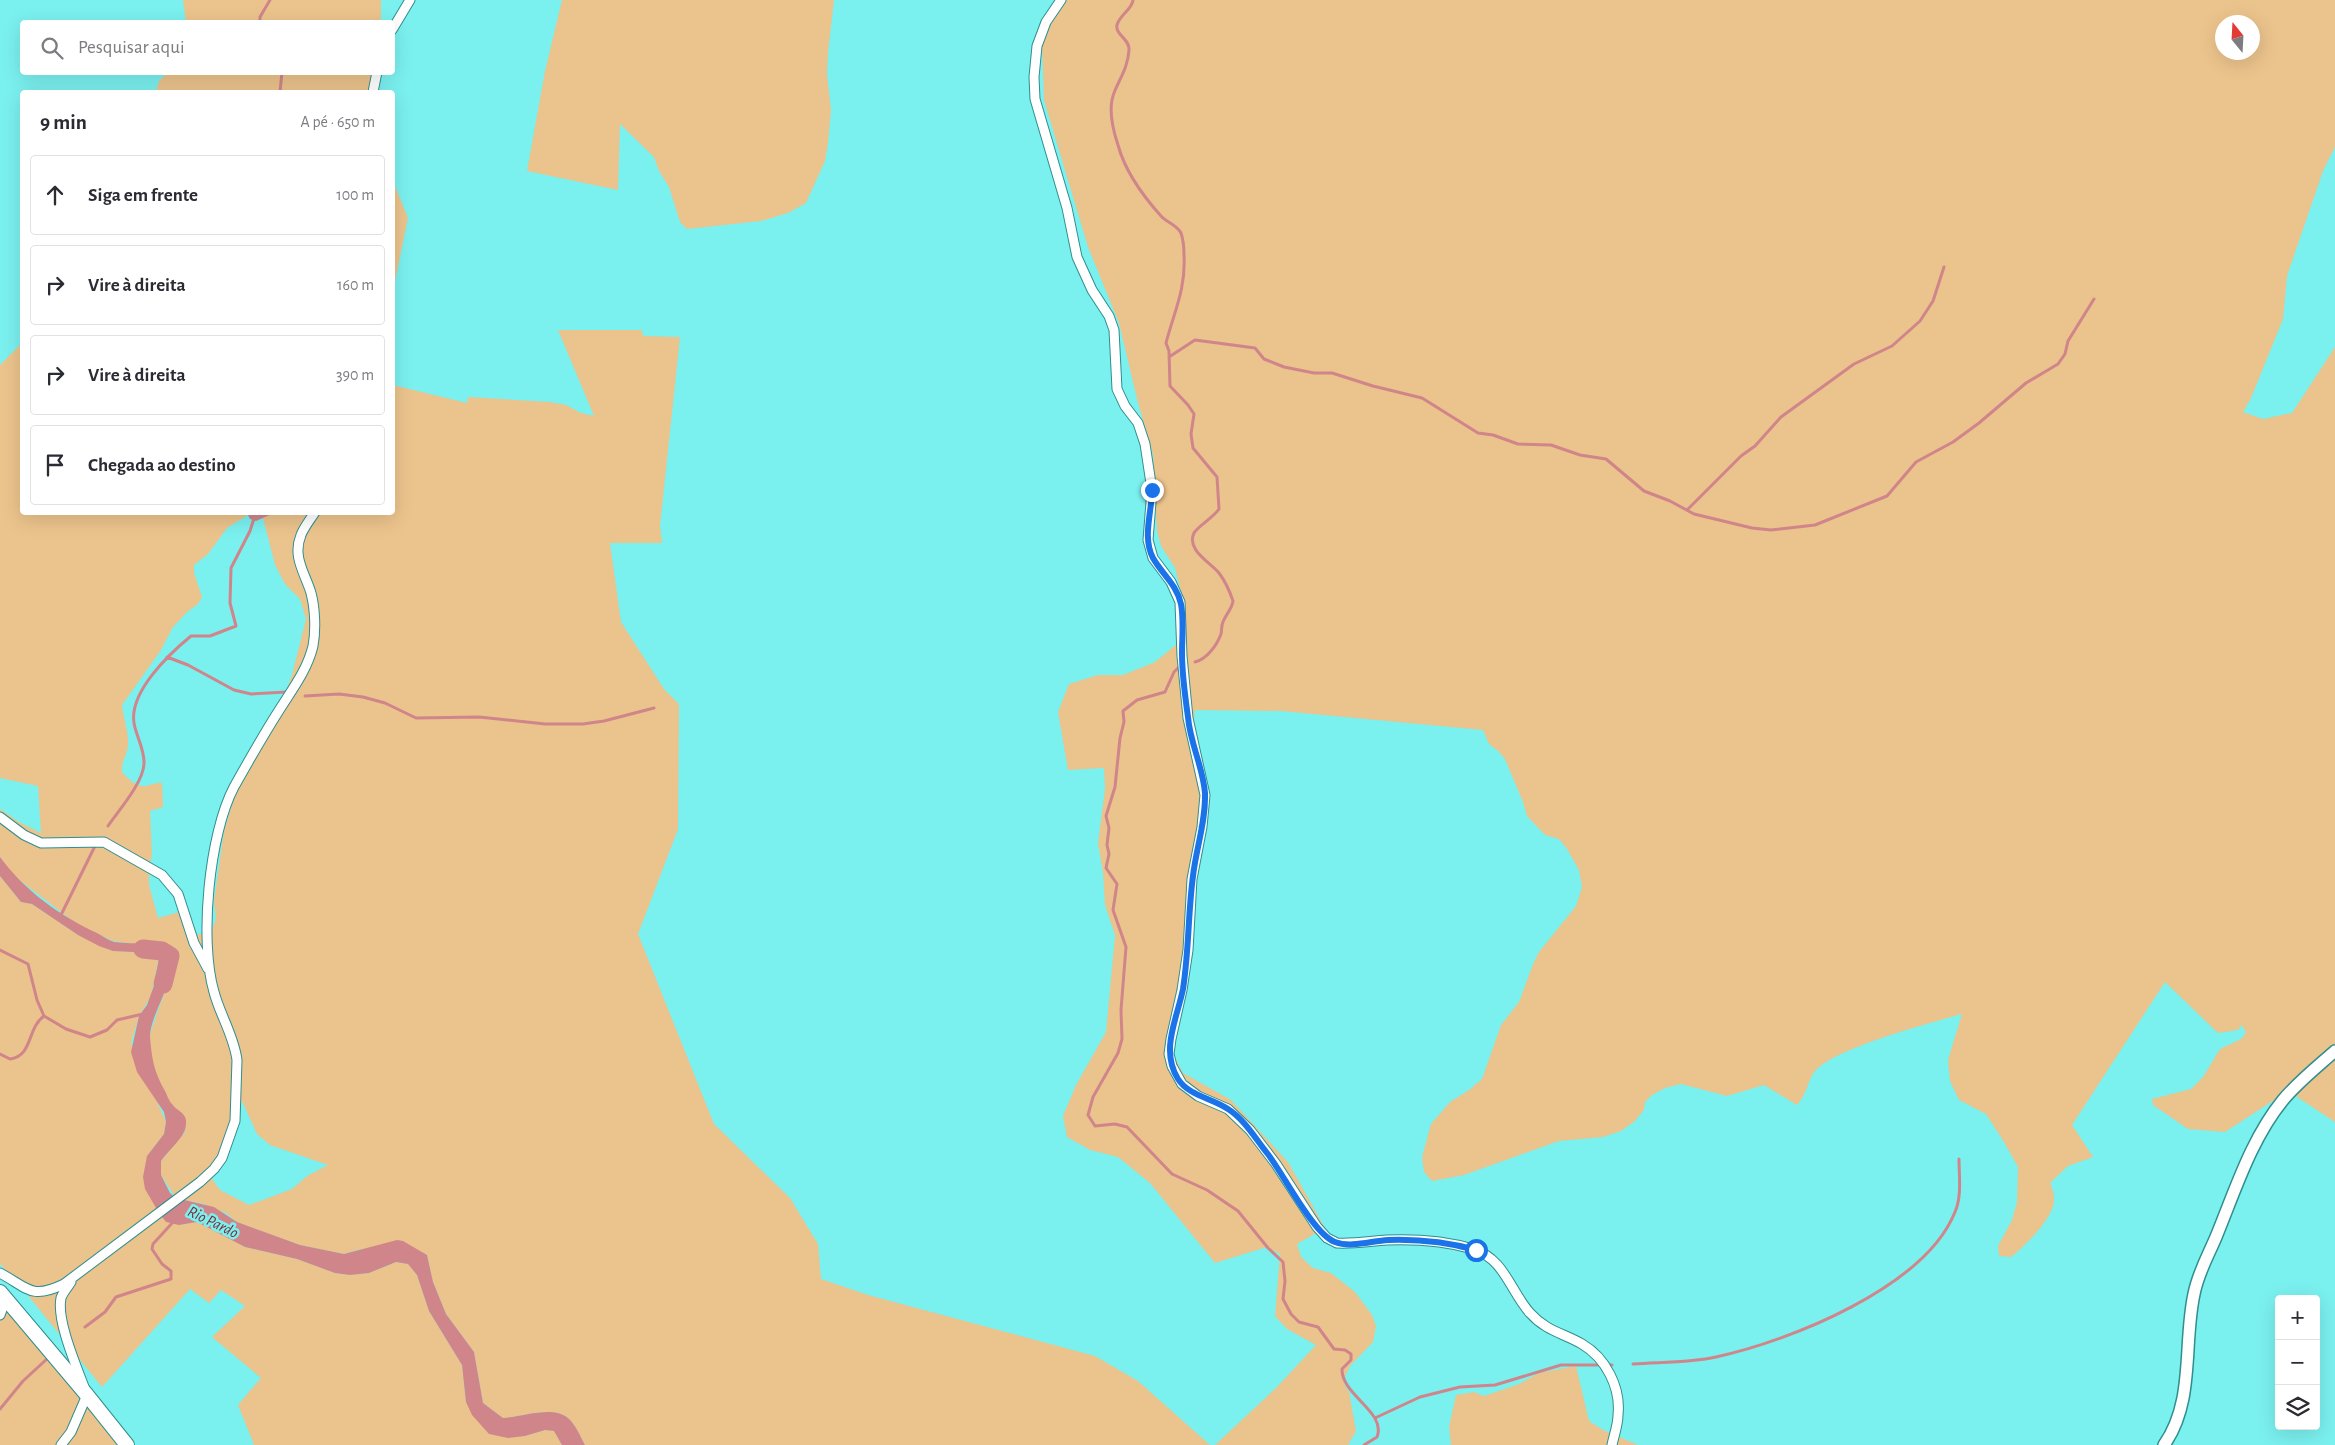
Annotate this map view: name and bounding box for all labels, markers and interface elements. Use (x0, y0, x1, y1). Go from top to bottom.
north arrow (2215, 15, 2260, 60)
search box (20, 20, 395, 75)
icon: search (38, 34, 66, 62)
text: Pesquisar aqui (78, 38, 184, 57)
text: 9 min (40, 112, 87, 133)
text: A pé · 650 m (301, 114, 375, 130)
icon: ahead (41, 181, 69, 209)
text: Siga em frente (88, 186, 198, 205)
text: 100 m (336, 187, 374, 203)
icon: right (41, 271, 69, 299)
text: Vire à direita (88, 276, 186, 295)
text: 160 m (337, 277, 374, 293)
icon: right (41, 361, 69, 389)
text: Vire à direita (88, 366, 186, 385)
text: 390 m (336, 367, 374, 383)
icon: arrive (41, 451, 69, 479)
text: Chegada ao destino (88, 456, 236, 475)
route end (1141, 479, 1164, 502)
water label: Rio Pardo (185, 1203, 241, 1241)
route start (1465, 1239, 1488, 1262)
map controls (2275, 1295, 2320, 1430)
button: + (2275, 1295, 2320, 1340)
button: − (2275, 1340, 2320, 1385)
button: layers (2275, 1385, 2320, 1430)

